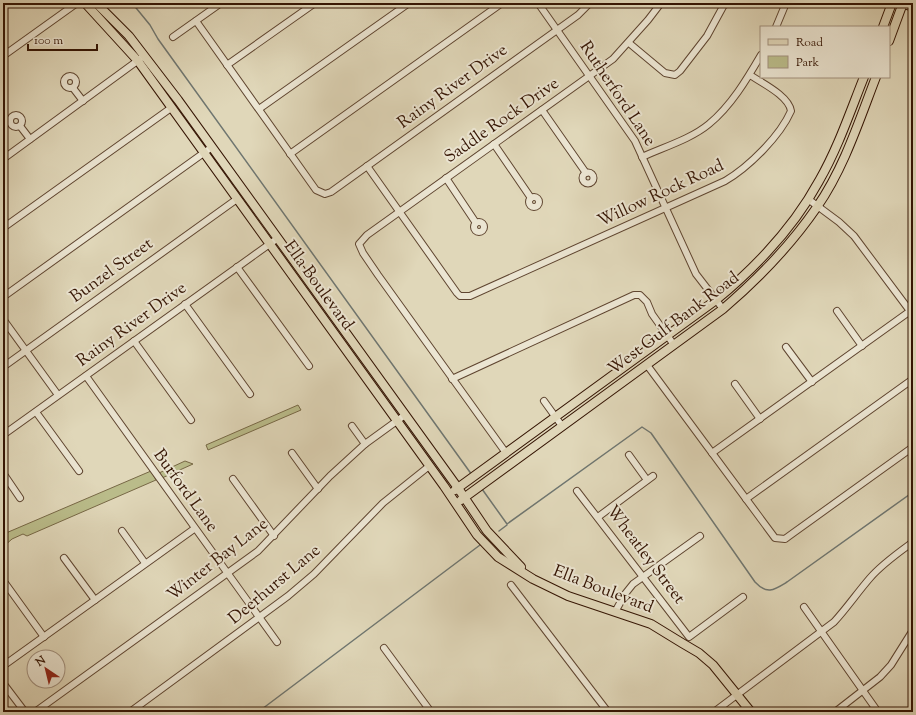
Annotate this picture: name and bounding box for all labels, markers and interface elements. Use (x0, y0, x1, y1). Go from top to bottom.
scale bar (28, 26, 97, 52)
legend (760, 26, 890, 78)
text: 100 m (34, 32, 63, 50)
text: Road (796, 34, 823, 52)
street label: Rutherford Lane (573, 37, 661, 151)
street label: Rainy River Drive (393, 39, 513, 135)
text: Park (796, 54, 819, 72)
street label: Saddle Rock Drive (440, 72, 564, 170)
street label: Willow Rock Road (594, 154, 728, 234)
street label: Bunzel Street (66, 233, 158, 309)
street label: Ella Boulevard (277, 236, 359, 336)
street label: West Gulf Bank Road (603, 266, 745, 381)
street label: Rainy River Drive (72, 277, 192, 373)
street label: Burford Lane (147, 445, 223, 537)
street label: Wheatley Street (600, 501, 690, 610)
street label: Winter Bay Lane (162, 513, 274, 607)
street label: Deerhurst Lane (224, 539, 326, 631)
street label: Ella Boulevard (549, 560, 657, 620)
north arrow (26, 649, 66, 689)
text: N (32, 652, 49, 671)

